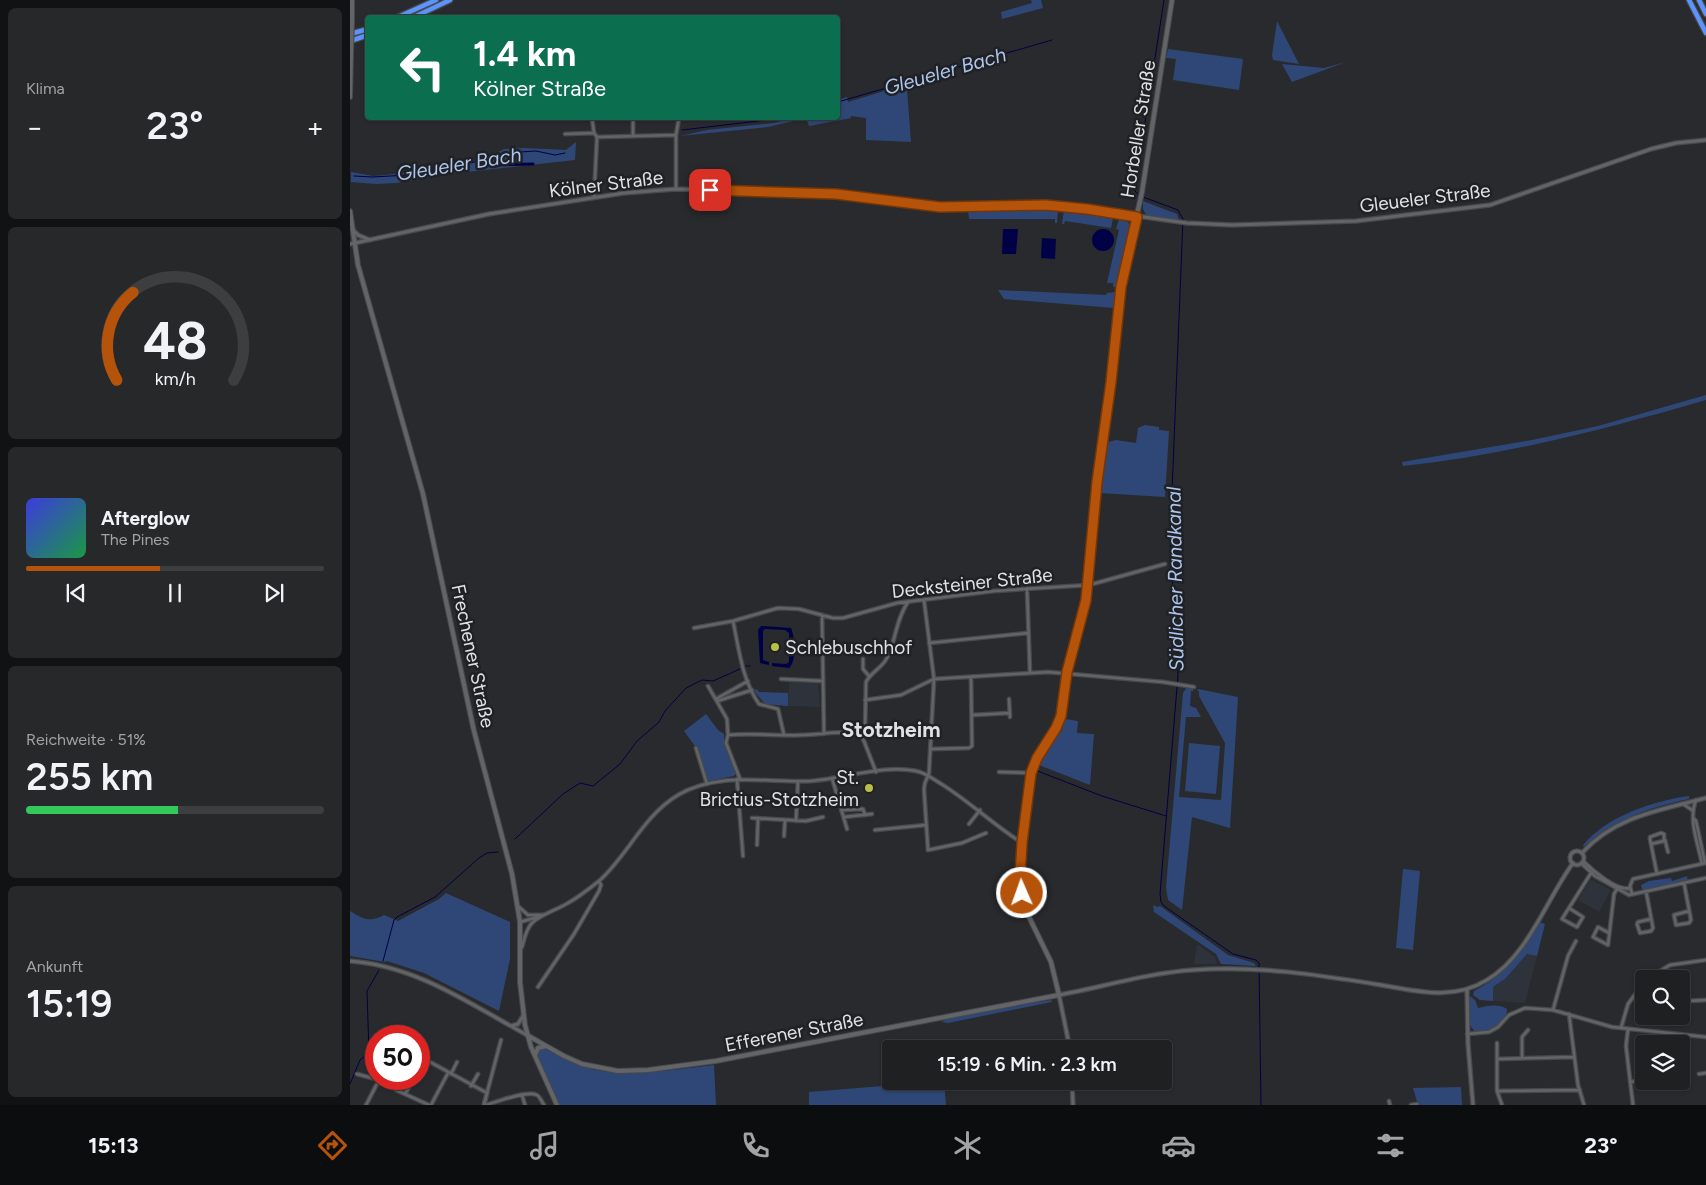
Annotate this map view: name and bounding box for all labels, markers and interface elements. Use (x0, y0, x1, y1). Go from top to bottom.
text: 1.4 km (473, 33, 576, 75)
icon: left (390, 35, 455, 100)
water label: Gleueler Bach (881, 42, 1009, 100)
street label: Horbeller Straße (1116, 58, 1160, 200)
text: Kölner Straße (473, 75, 606, 102)
text: Klima (26, 79, 65, 98)
text: 23° (147, 103, 203, 149)
text: − (26, 110, 43, 144)
text: + (307, 110, 324, 144)
water label: Gleueler Bach (395, 142, 523, 186)
street label: Kölner Straße (548, 166, 664, 202)
pin (689, 169, 731, 211)
icon: arrive (696, 176, 724, 204)
street label: Gleueler Straße (1358, 179, 1492, 217)
text: 48 (143, 310, 207, 372)
text: km/h (155, 368, 195, 389)
water label: Südlicher Randkanal (1161, 486, 1189, 672)
text: Afterglow (101, 507, 190, 530)
text: The Pines (101, 530, 170, 549)
street label: Decksteiner Straße (890, 563, 1054, 603)
icon: previous (62, 579, 90, 607)
icon: pause (161, 579, 189, 607)
icon: next (260, 579, 288, 607)
street label: Frechener Straße (447, 582, 499, 730)
place label: Schlebuschhof (785, 636, 912, 659)
marker: Schlebuschhof (769, 641, 781, 653)
district label: Stotzheim (841, 717, 941, 742)
text: Reichweite · 51% (26, 730, 146, 749)
text: 255 km (26, 754, 153, 800)
place label: St. Brictius-Stotzheim (699, 766, 859, 811)
marker: St. Brictius-Stotzheim (863, 782, 875, 794)
position arrow (995, 866, 1047, 918)
text: Ankunft (26, 957, 83, 976)
map controls (1635, 970, 1690, 1090)
button: search (1635, 970, 1690, 1025)
text: 15:19 (26, 981, 112, 1027)
street label: Efferener Straße (723, 1007, 865, 1057)
speed limit sign: 50 (365, 1025, 430, 1090)
button: layers (1635, 1035, 1690, 1090)
text: 15:19 · 6 Min. · 2.3 km (937, 1053, 1117, 1076)
icon: directions (315, 1128, 350, 1163)
icon: music (527, 1128, 562, 1163)
icon: phone (738, 1128, 773, 1163)
icon: climate (950, 1128, 985, 1163)
icon: car (1161, 1128, 1196, 1163)
icon: filters (1373, 1128, 1408, 1163)
text: 15:13 (88, 1132, 138, 1159)
text: 23° (1584, 1132, 1618, 1159)

